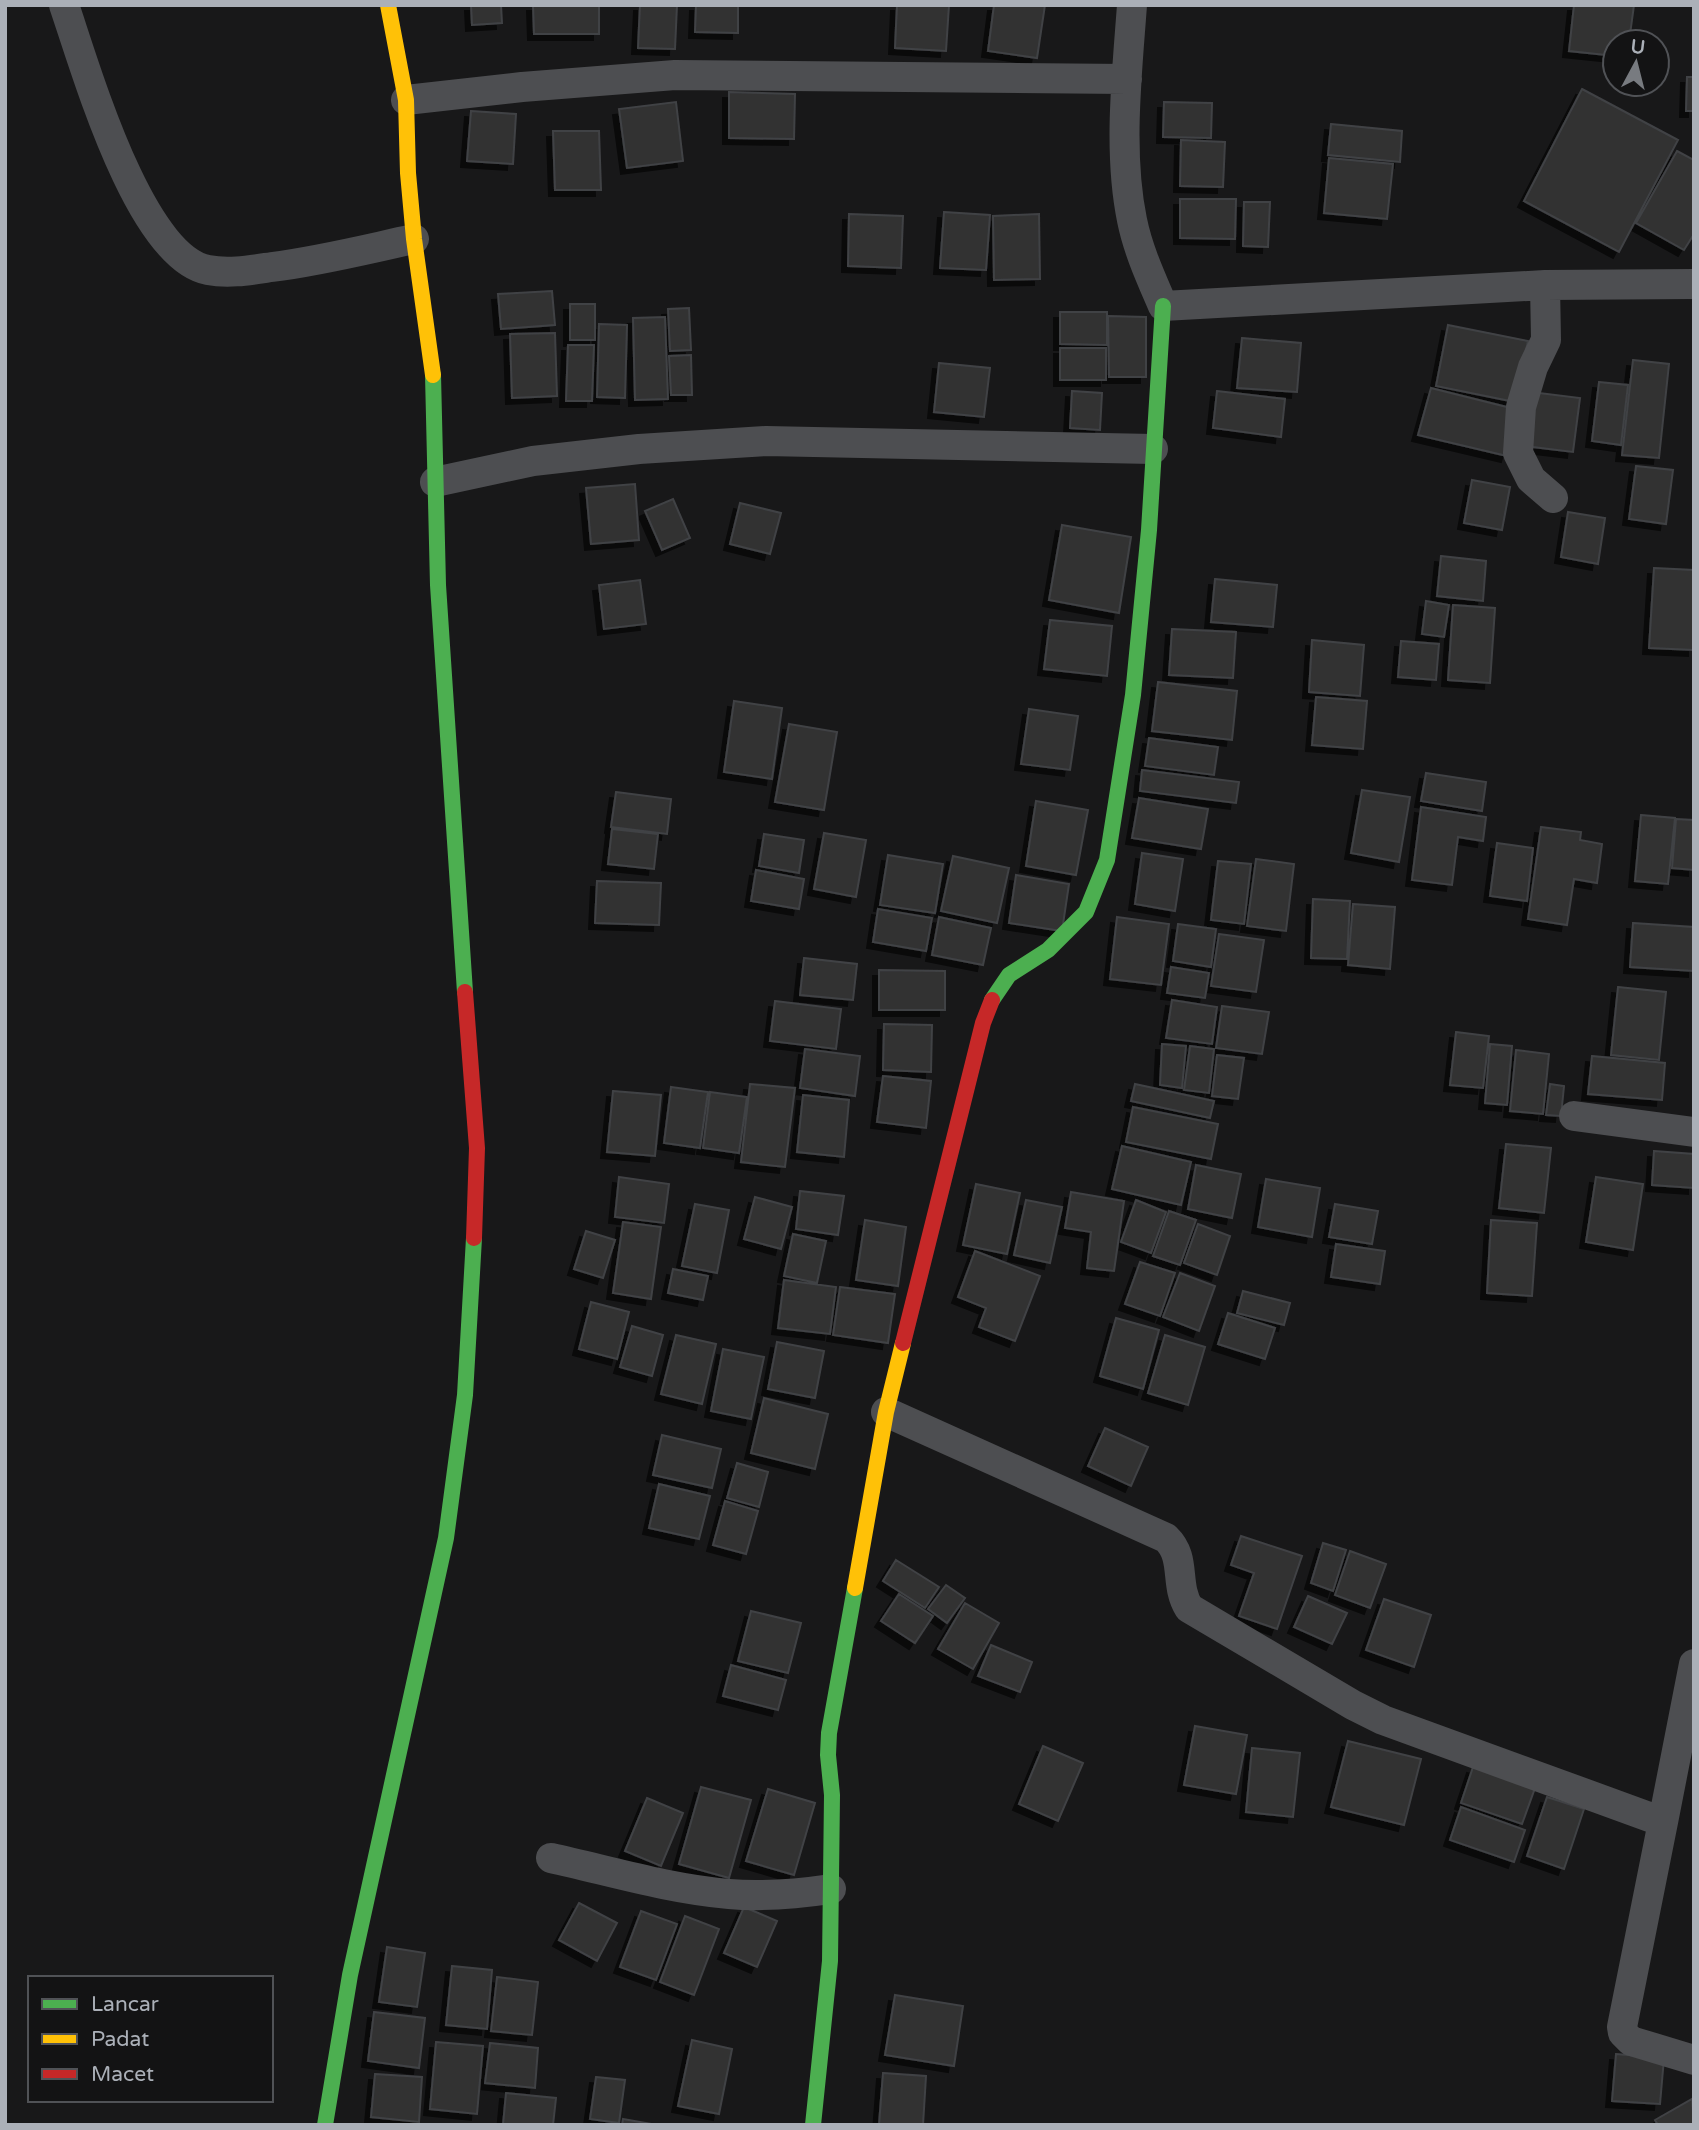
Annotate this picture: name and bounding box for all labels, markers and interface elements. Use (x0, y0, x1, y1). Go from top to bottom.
north arrow (1601, 28, 1671, 98)
text: U (1629, 35, 1646, 59)
legend (28, 1976, 273, 2102)
text: Lancar (91, 1992, 159, 2017)
text: Padat (91, 2027, 149, 2052)
text: Macet (91, 2062, 154, 2087)

